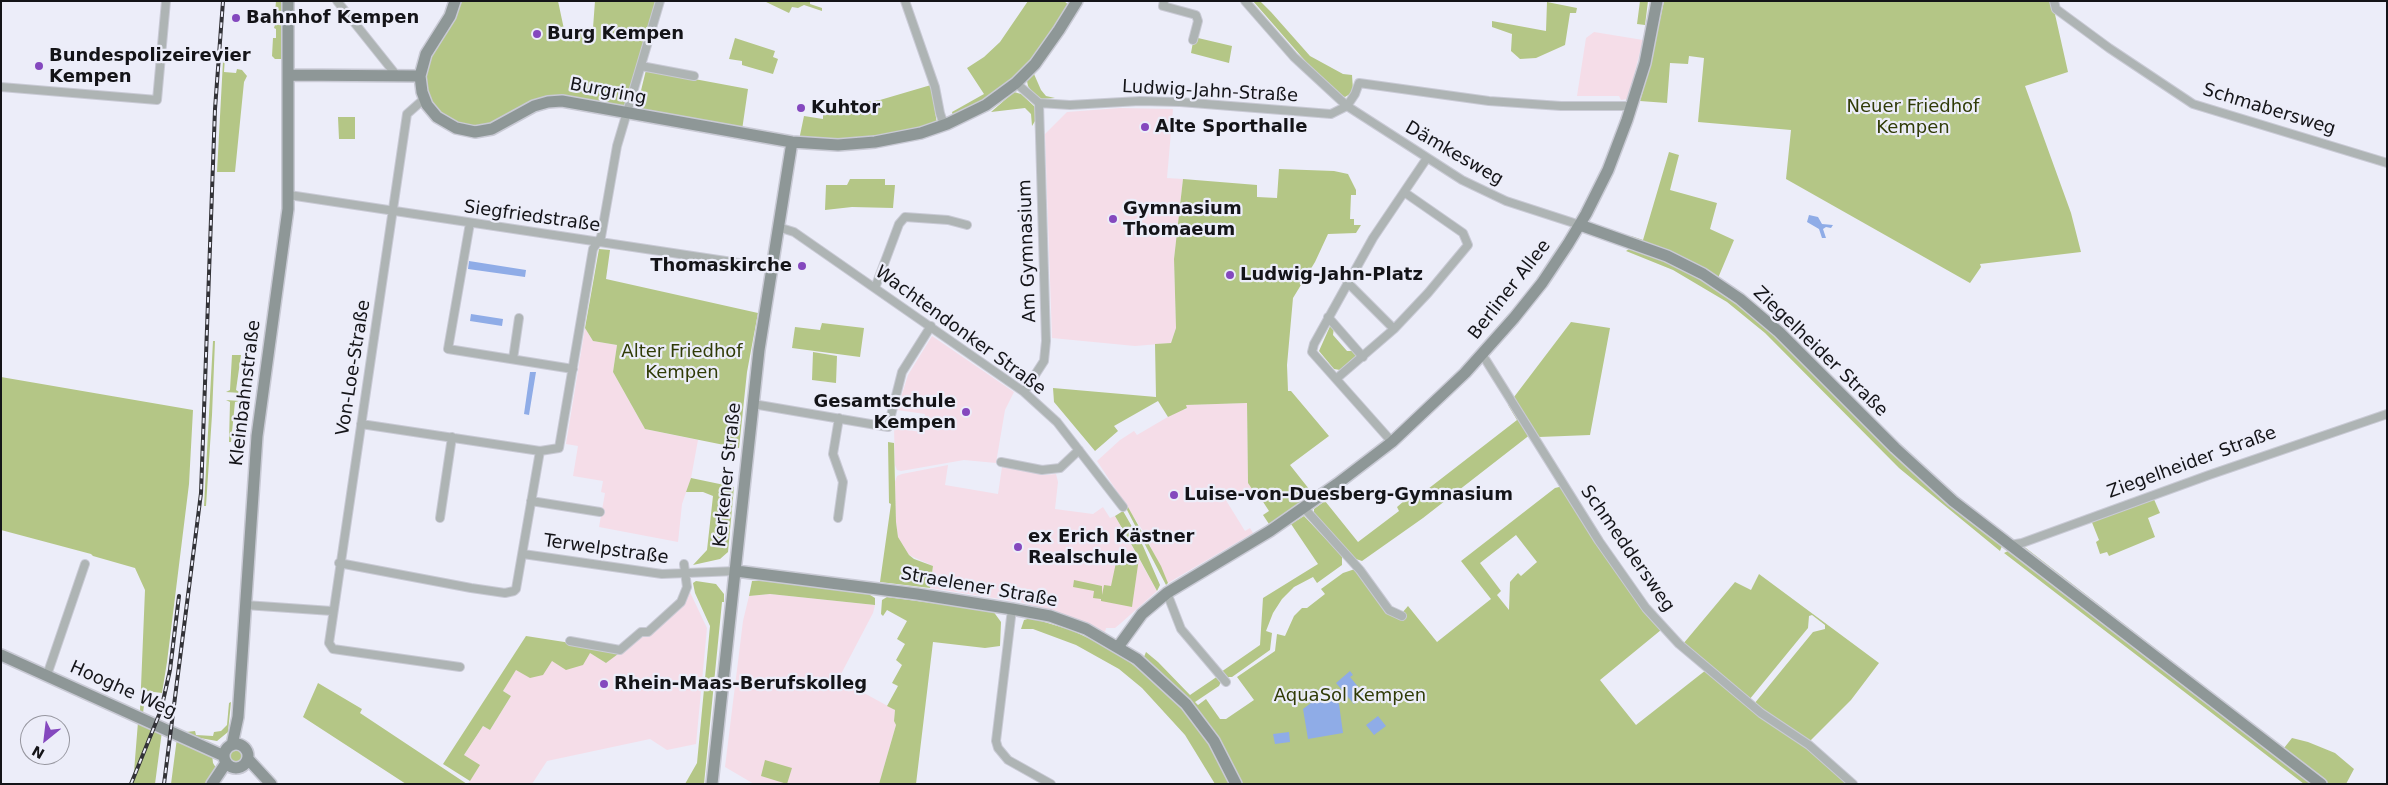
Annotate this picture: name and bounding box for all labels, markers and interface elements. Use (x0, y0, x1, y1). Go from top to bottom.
place label: Bahnhof Kempen (246, 7, 419, 29)
marker: Bahnhof Kempen (230, 12, 242, 24)
place label: Burg Kempen (547, 23, 684, 45)
marker: Burg Kempen (531, 28, 543, 40)
place label: Bundespolizeirevier Kempen (49, 45, 251, 88)
marker: Bundespolizeirevier Kempen (33, 60, 45, 72)
street label: Burgring (568, 74, 648, 110)
street label: Ludwig-Jahn-Straße (1121, 77, 1299, 107)
street label: Schmabersweg (2200, 80, 2338, 140)
park label: Neuer Friedhof Kempen (1847, 96, 1979, 138)
place label: Kuhtor (811, 97, 880, 119)
marker: Kuhtor (795, 102, 807, 114)
place label: Alte Sporthalle (1155, 116, 1307, 138)
street label: Dämkesweg (1401, 117, 1507, 191)
marker: Alte Sporthalle (1139, 121, 1151, 133)
street label: Am Gymnasium (1015, 179, 1041, 323)
street label: Siegfriedstraße (462, 197, 602, 237)
place label: Gymnasium Thomaeum (1123, 198, 1242, 240)
marker: Gymnasium Thomaeum (1107, 213, 1119, 225)
street label: Berliner Allee (1464, 236, 1556, 344)
place label: Thomaskirche (650, 255, 792, 277)
marker: Thomaskirche (796, 260, 808, 272)
street label: Wachtendonker Straße (870, 262, 1050, 400)
place label: Ludwig-Jahn-Platz (1240, 264, 1423, 286)
marker: Ludwig-Jahn-Platz (1224, 269, 1236, 281)
street label: Ziegelheider Straße (1748, 282, 1892, 422)
street label: Von-Loe-Straße (333, 298, 375, 438)
street label: Kleinbahnstraße (226, 319, 266, 467)
park label: Alter Friedhof Kempen (621, 341, 743, 384)
place label: Gesamtschule Kempen (813, 391, 956, 434)
street label: Kerkener Straße (710, 402, 746, 548)
marker: Gesamtschule Kempen (960, 406, 972, 418)
street label: Ziegelheider Straße (2105, 422, 2279, 504)
street label: Schmeddersweg (1575, 482, 1679, 616)
place label: Luise-von-Duesberg-Gymnasium (1184, 484, 1513, 506)
marker: Luise-von-Duesberg-Gymnasium (1168, 489, 1180, 501)
place label: ex Erich Kästner Realschule (1028, 526, 1194, 568)
street label: Terwelpstraße (542, 531, 670, 569)
marker: ex Erich Kästner Realschule (1012, 541, 1024, 553)
street label: Straelener Straße (899, 564, 1059, 612)
street label: Hooghe Weg (66, 657, 180, 723)
place label: Rhein-Maas-Berufskolleg (614, 673, 867, 695)
marker: Rhein-Maas-Berufskolleg (598, 678, 610, 690)
park label: AquaSol Kempen (1274, 685, 1426, 707)
north arrow (20, 715, 70, 765)
text: N (29, 742, 47, 762)

